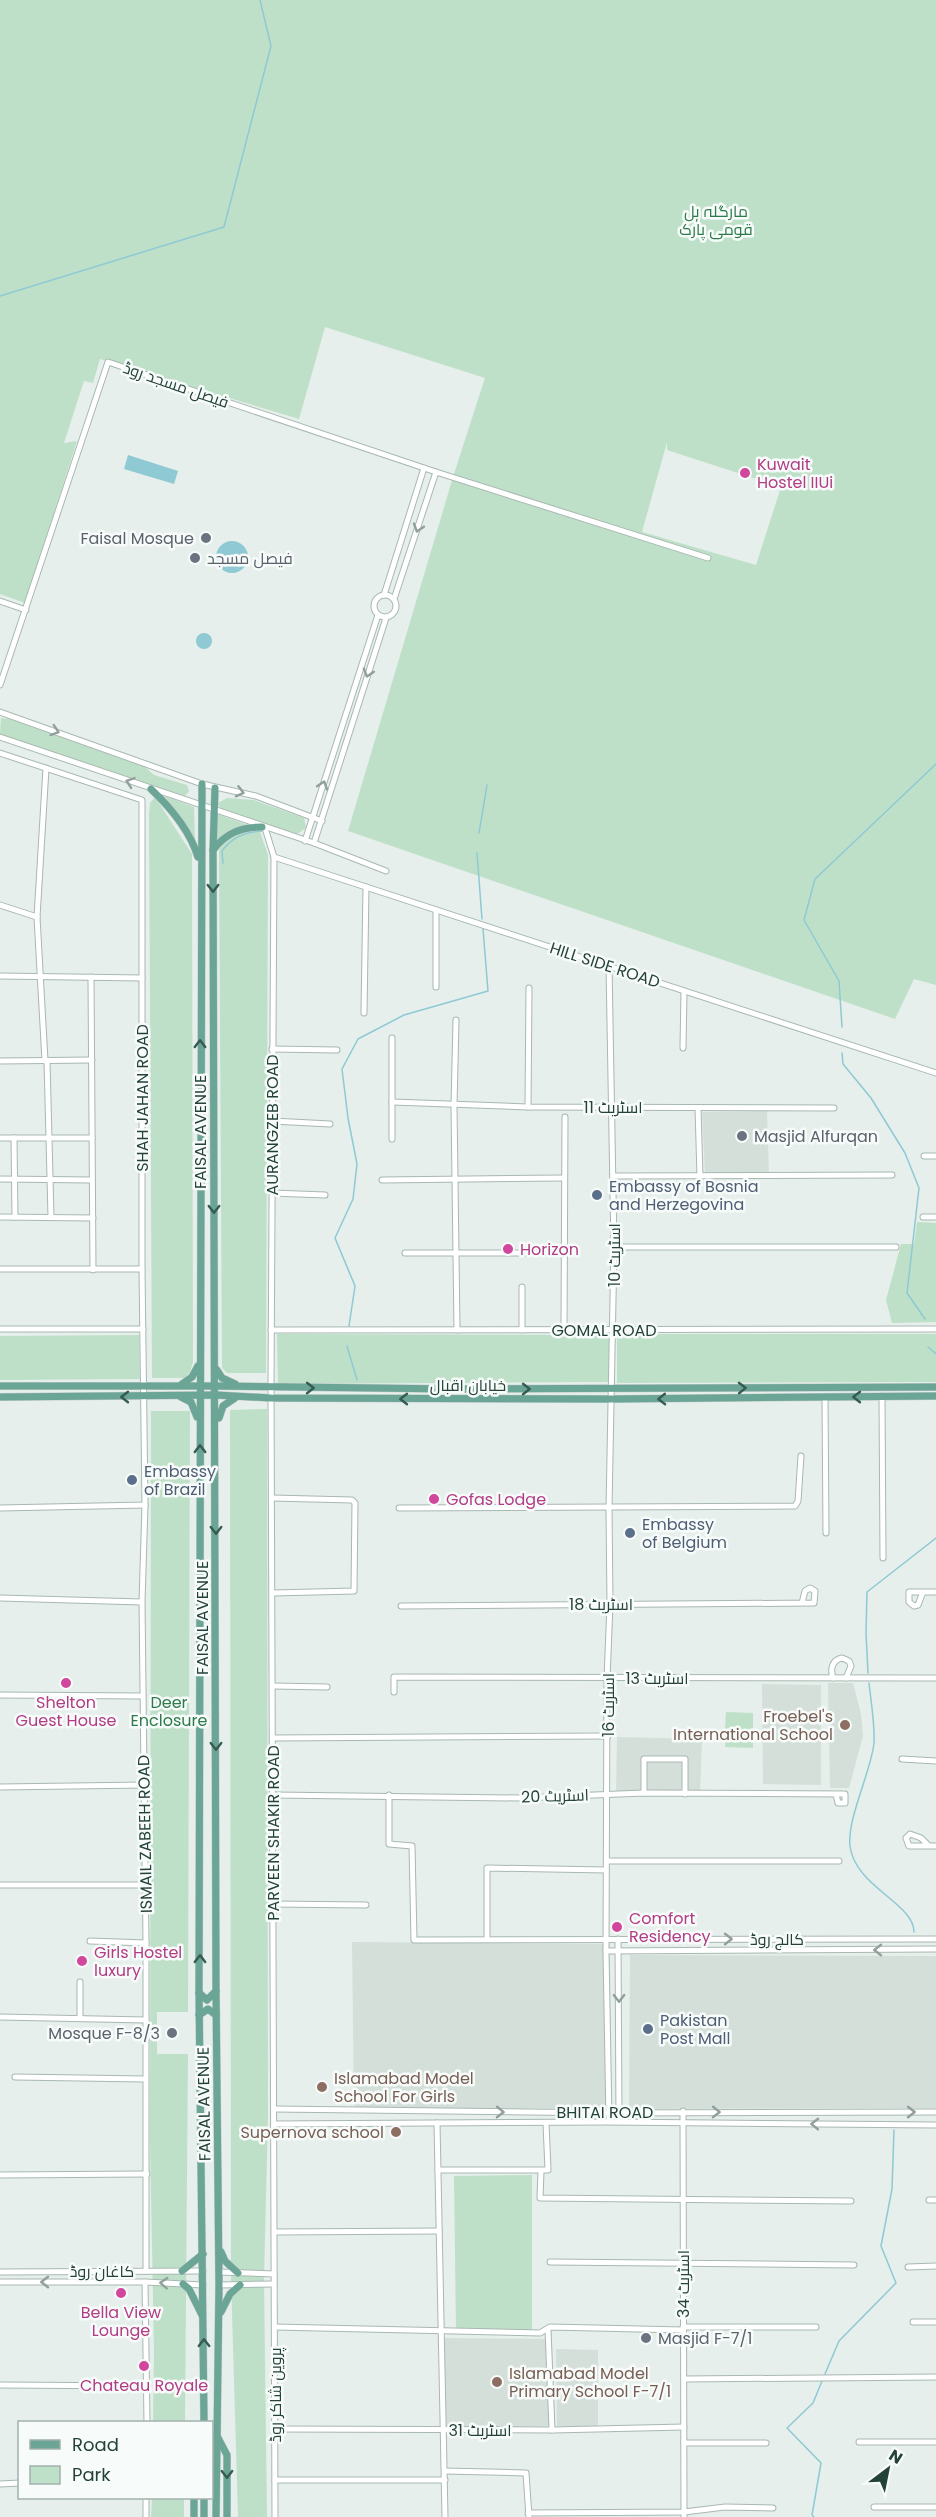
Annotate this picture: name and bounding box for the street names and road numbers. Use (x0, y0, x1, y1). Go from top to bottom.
street label: فیصل مسجد روڈ (120, 356, 232, 414)
street label: HILL SIDE ROAD (547, 936, 663, 994)
street label: SHAH JAHAN ROAD (131, 1024, 154, 1172)
street label: AURANGZEB ROAD (261, 1054, 284, 1196)
street label: FAISAL AVENUE (189, 1075, 212, 1189)
street label: اسٹریٹ 11 (584, 1096, 642, 1119)
street label: اسٹریٹ 10 (603, 1223, 626, 1287)
street label: GOMAL ROAD (551, 1319, 657, 1342)
street label: خیابان اقبال (430, 1374, 506, 1397)
street label: FAISAL AVENUE (191, 1561, 214, 1675)
street label: اسٹریٹ 18 (569, 1593, 633, 1616)
street label: اسٹریٹ 13 (625, 1667, 689, 1690)
street label: اسٹریٹ 16 (597, 1673, 620, 1737)
street label: PARVEEN SHAKIR ROAD (262, 1745, 285, 1921)
street label: ISMAIL ZABEEH ROAD (132, 1755, 158, 1913)
street label: اسٹریٹ 20 (521, 1783, 589, 1809)
street label: کالج روڈ (750, 1928, 804, 1951)
street label: FAISAL AVENUE (192, 2047, 216, 2161)
street label: BHITAI ROAD (557, 2101, 653, 2124)
street label: اسٹریٹ 34 (672, 2250, 695, 2318)
street label: کاغان روڈ (70, 2260, 134, 2283)
street label: پروین شاکر روڈ (264, 2347, 287, 2443)
street label: اسٹریٹ 31 (448, 2419, 512, 2442)

